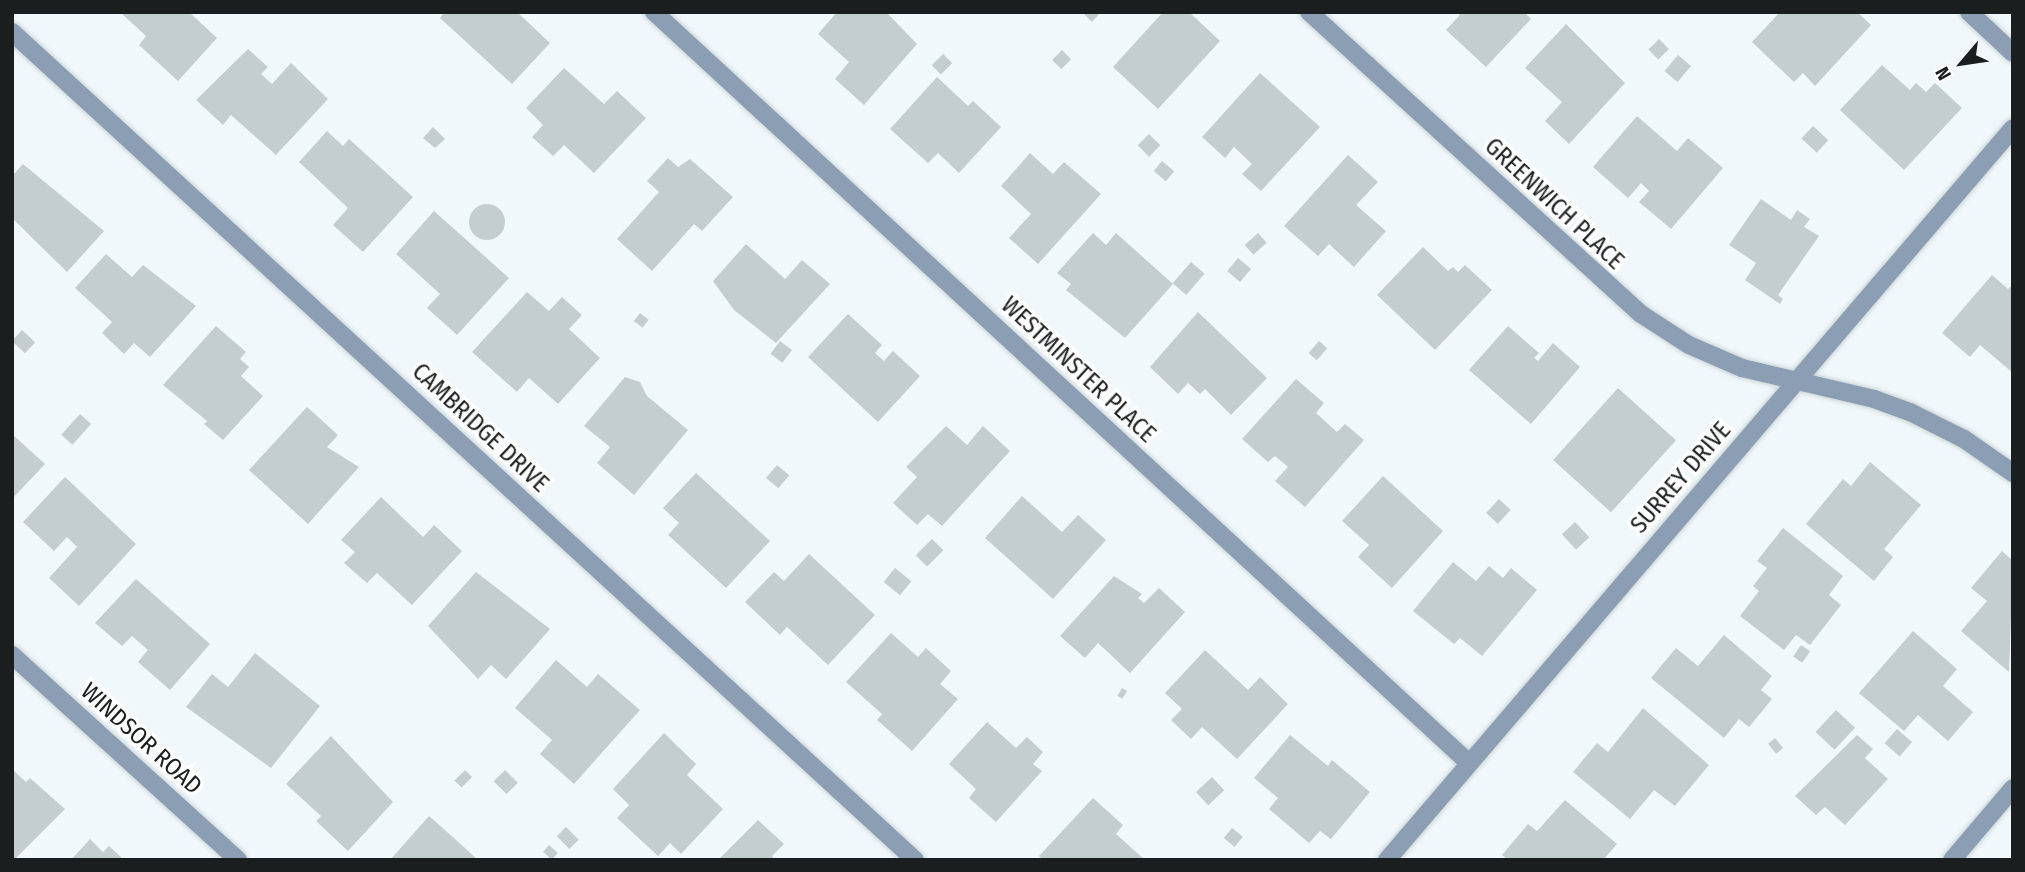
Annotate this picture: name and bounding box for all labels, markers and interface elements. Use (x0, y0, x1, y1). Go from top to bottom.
north arrow (1927, 28, 1997, 98)
text: N (1930, 63, 1956, 84)
street label: GREENWICH PLACE (1479, 132, 1629, 276)
street label: WESTMINSTER PLACE (995, 291, 1161, 449)
street label: CAMBRIDGE DRIVE (406, 358, 554, 498)
street label: SURREY DRIVE (1625, 417, 1737, 539)
street label: WINDSOR ROAD (75, 677, 207, 801)

